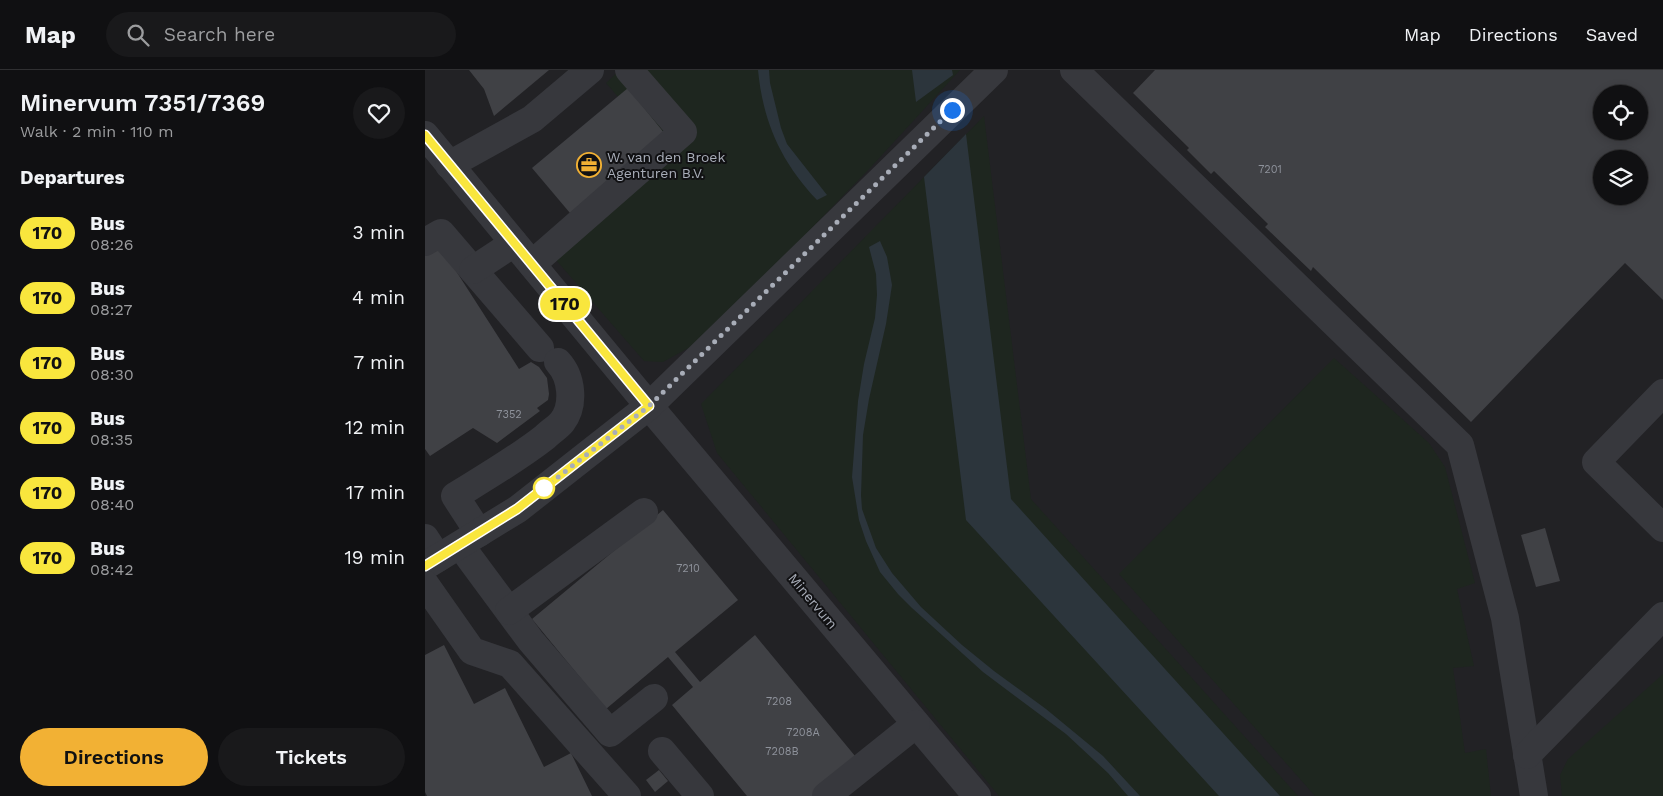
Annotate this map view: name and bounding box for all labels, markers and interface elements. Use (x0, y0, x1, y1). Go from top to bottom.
search box (106, 12, 456, 57)
text: Map (25, 21, 76, 49)
icon: search (124, 21, 152, 49)
text: Search here (164, 23, 275, 46)
text: Map (1404, 24, 1441, 45)
text: Directions (1469, 24, 1558, 45)
text: Saved (1586, 24, 1638, 45)
map controls (1593, 85, 1648, 205)
button: locate (1593, 85, 1648, 140)
button: heart (353, 87, 405, 139)
text: Minervum 7351/7369 (20, 89, 265, 117)
your location (940, 98, 965, 123)
text: Walk · 2 min · 110 m (20, 122, 173, 141)
place label: W. van den Broek Agenturen B.V. (607, 149, 725, 181)
button: layers (1593, 150, 1648, 205)
office icon: W. van den Broek Agenturen B.V. (576, 152, 602, 178)
house number: 7201 (1258, 163, 1282, 176)
text: Departures (20, 166, 125, 189)
text: Bus (90, 212, 125, 235)
text: 3 min (353, 221, 405, 244)
text: 170 (33, 222, 62, 243)
text: 08:26 (90, 235, 134, 254)
text: Bus (90, 277, 125, 300)
text: 4 min (352, 286, 405, 309)
text: 170 (33, 287, 62, 308)
line badge: 170 (536, 288, 594, 320)
text: 170 (550, 293, 580, 314)
text: 08:27 (90, 300, 133, 319)
text: Bus (90, 342, 125, 365)
text: 7 min (354, 351, 405, 374)
text: 170 (33, 352, 62, 373)
text: 08:30 (90, 365, 134, 384)
text: Bus (90, 407, 125, 430)
house number: 7352 (496, 408, 522, 421)
text: 12 min (345, 416, 405, 439)
text: 170 (33, 417, 62, 438)
text: 08:35 (90, 430, 133, 449)
text: Bus (90, 472, 125, 495)
unlabelled marker (533, 477, 555, 499)
text: 17 min (346, 481, 405, 504)
text: 170 (33, 482, 62, 503)
text: 08:40 (90, 495, 134, 514)
text: Bus (90, 537, 125, 560)
text: 19 min (344, 546, 405, 569)
text: 170 (33, 547, 62, 568)
text: 08:42 (90, 560, 134, 579)
house number: 7210 (676, 562, 700, 575)
street label: Minervum (785, 570, 841, 632)
house number: 7208 (766, 695, 792, 708)
house number: 7208A (786, 726, 820, 739)
button: Directions (20, 728, 208, 786)
button: Tickets (218, 728, 405, 786)
house number: 7208B (765, 745, 799, 758)

